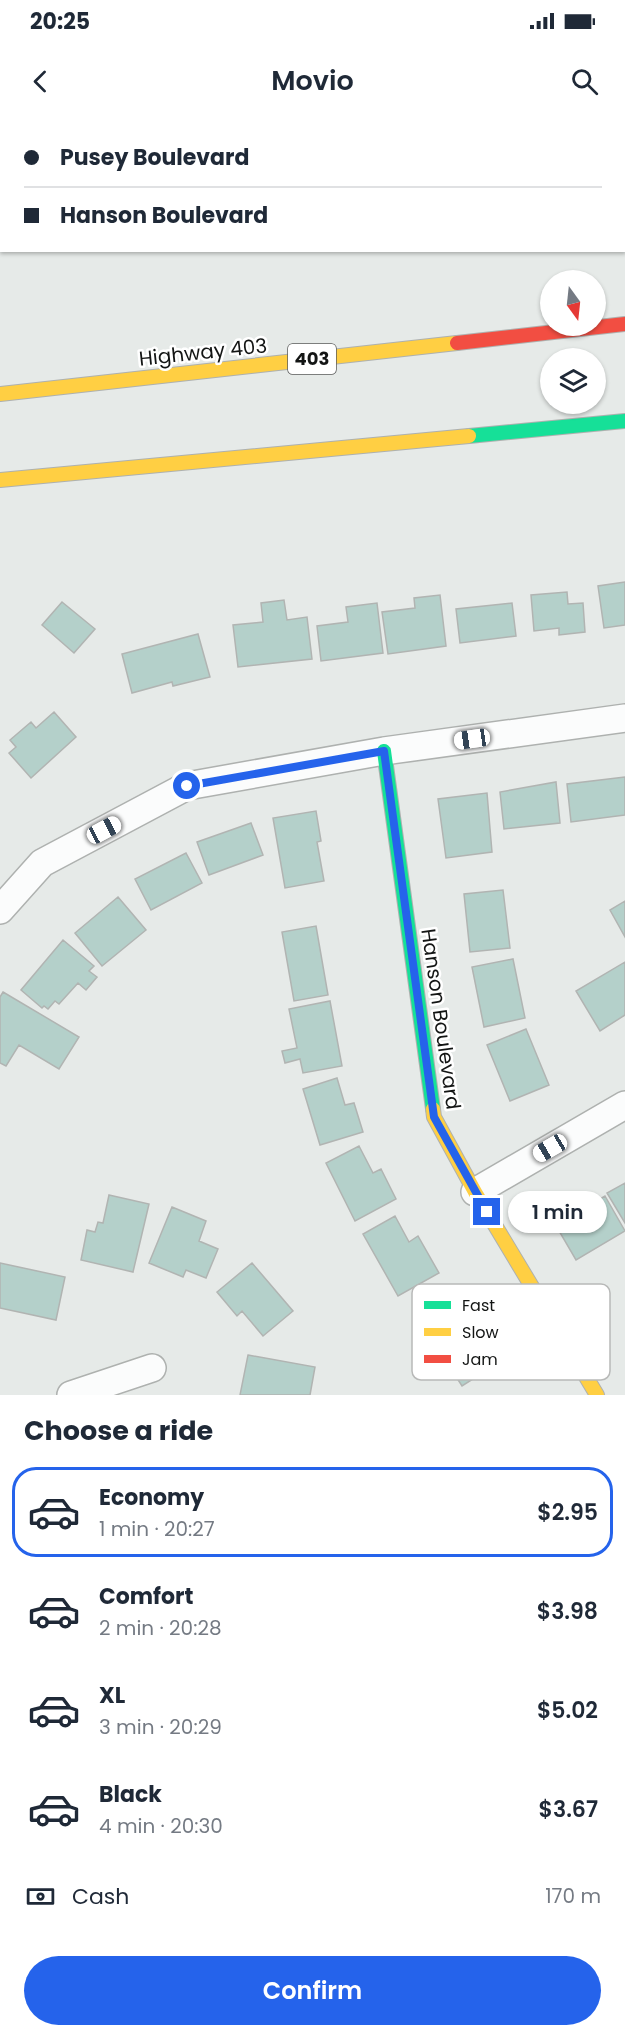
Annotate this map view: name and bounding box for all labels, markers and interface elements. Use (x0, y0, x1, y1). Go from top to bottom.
text: 20:25 (30, 6, 90, 37)
text: Movio (271, 62, 354, 99)
icon: back (24, 65, 57, 98)
icon: search (568, 65, 601, 98)
text: Pusey Boulevard (60, 142, 249, 173)
text: Hanson Boulevard (60, 200, 268, 231)
north arrow (540, 270, 606, 336)
map controls (540, 270, 606, 414)
street label: Highway 403 (138, 331, 268, 373)
road number: 403 (288, 344, 336, 374)
button: layers (540, 348, 606, 414)
car (453, 728, 491, 750)
route start (173, 772, 200, 799)
car (84, 814, 124, 846)
street label: Hanson Boulevard (414, 927, 468, 1111)
car (530, 1131, 570, 1165)
callout: 1 min (508, 1191, 607, 1233)
route end (473, 1198, 500, 1225)
text: 1 min (532, 1198, 583, 1226)
legend (412, 1284, 610, 1380)
text: Fast (462, 1294, 495, 1317)
text: Slow (462, 1321, 499, 1344)
text: Jam (462, 1348, 498, 1371)
text: Choose a ride (24, 1412, 213, 1449)
text: Economy (99, 1482, 204, 1513)
icon: car (27, 1485, 81, 1539)
text: $2.95 (537, 1497, 598, 1528)
text: 1 min · 20:27 (99, 1515, 215, 1543)
text: Comfort (99, 1581, 193, 1612)
icon: car (27, 1584, 81, 1638)
text: $3.98 (537, 1596, 598, 1627)
text: 2 min · 20:28 (99, 1614, 222, 1642)
text: XL (99, 1680, 125, 1711)
icon: car (27, 1683, 81, 1737)
text: $5.02 (537, 1695, 598, 1726)
text: 3 min · 20:29 (99, 1713, 222, 1741)
text: Black (99, 1779, 162, 1810)
icon: car (27, 1782, 81, 1836)
text: $3.67 (539, 1794, 598, 1825)
text: 4 min · 20:30 (99, 1812, 223, 1840)
icon: cash (24, 1880, 57, 1913)
text: Cash (72, 1881, 129, 1912)
text: 170 m (545, 1882, 601, 1910)
button: Confirm (24, 1956, 601, 2025)

